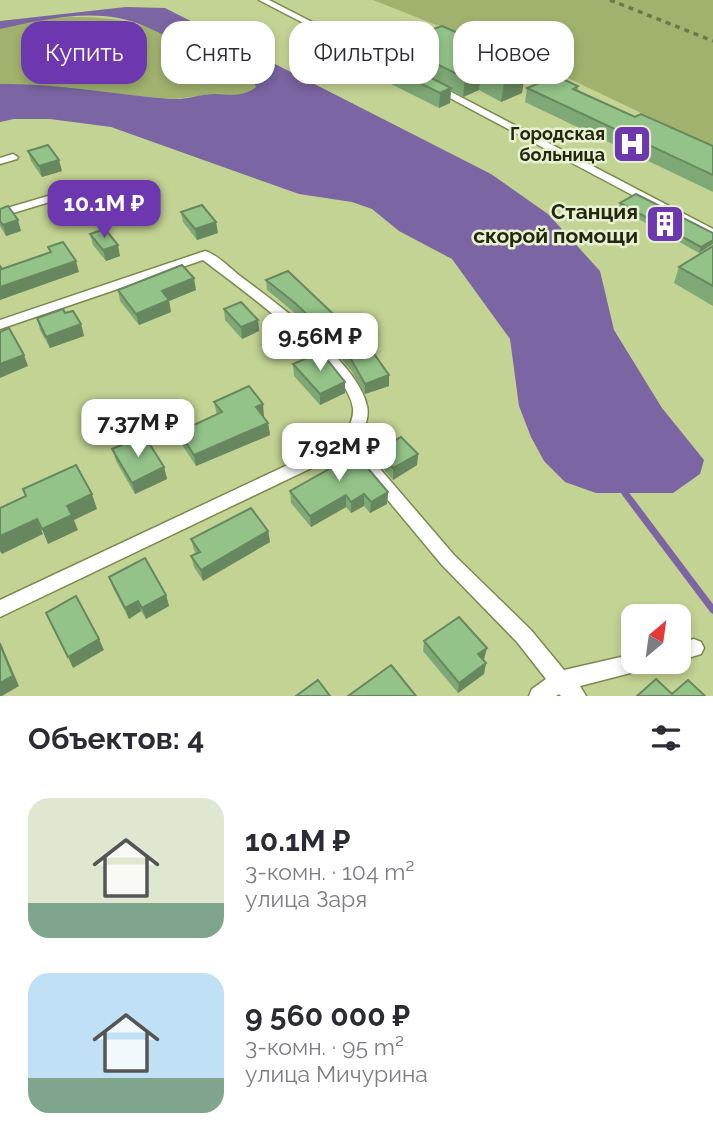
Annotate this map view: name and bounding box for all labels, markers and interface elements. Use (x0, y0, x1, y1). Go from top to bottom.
chip: Купить (21, 21, 147, 84)
chip: Снять (161, 21, 275, 84)
chip: Фильтры (289, 21, 439, 84)
chip: Новое (453, 21, 574, 84)
place label: Городская больница (510, 123, 605, 165)
hospital icon: Городская больница (611, 123, 653, 165)
pin: 10.1M ₽ (39, 180, 169, 240)
text: 10.1M ₽ (64, 189, 144, 216)
place label: Станция скорой помощи (473, 199, 638, 248)
building icon: Станция скорой помощи (644, 203, 686, 245)
pin: 9.56M ₽ (255, 314, 385, 373)
text: 9.56M ₽ (278, 322, 362, 349)
pin: 7.37M ₽ (73, 400, 203, 459)
text: 7.37M ₽ (97, 408, 179, 435)
pin: 7.92M ₽ (274, 424, 404, 483)
text: 7.92M ₽ (298, 432, 380, 459)
north arrow (621, 604, 691, 674)
map controls (621, 604, 691, 674)
icon: filters (647, 719, 685, 757)
text: Объектов: 4 (28, 721, 204, 756)
text: 10.1M ₽ (245, 823, 350, 858)
icon: home (84, 826, 168, 910)
text: 3-комн. · 104 m² (245, 858, 414, 885)
text: улица Заря (245, 885, 367, 912)
text: 9 560 000 ₽ (245, 998, 410, 1033)
icon: home (84, 1001, 168, 1085)
text: 3-комн. · 95 m² (245, 1033, 404, 1060)
text: улица Мичурина (245, 1060, 428, 1087)

